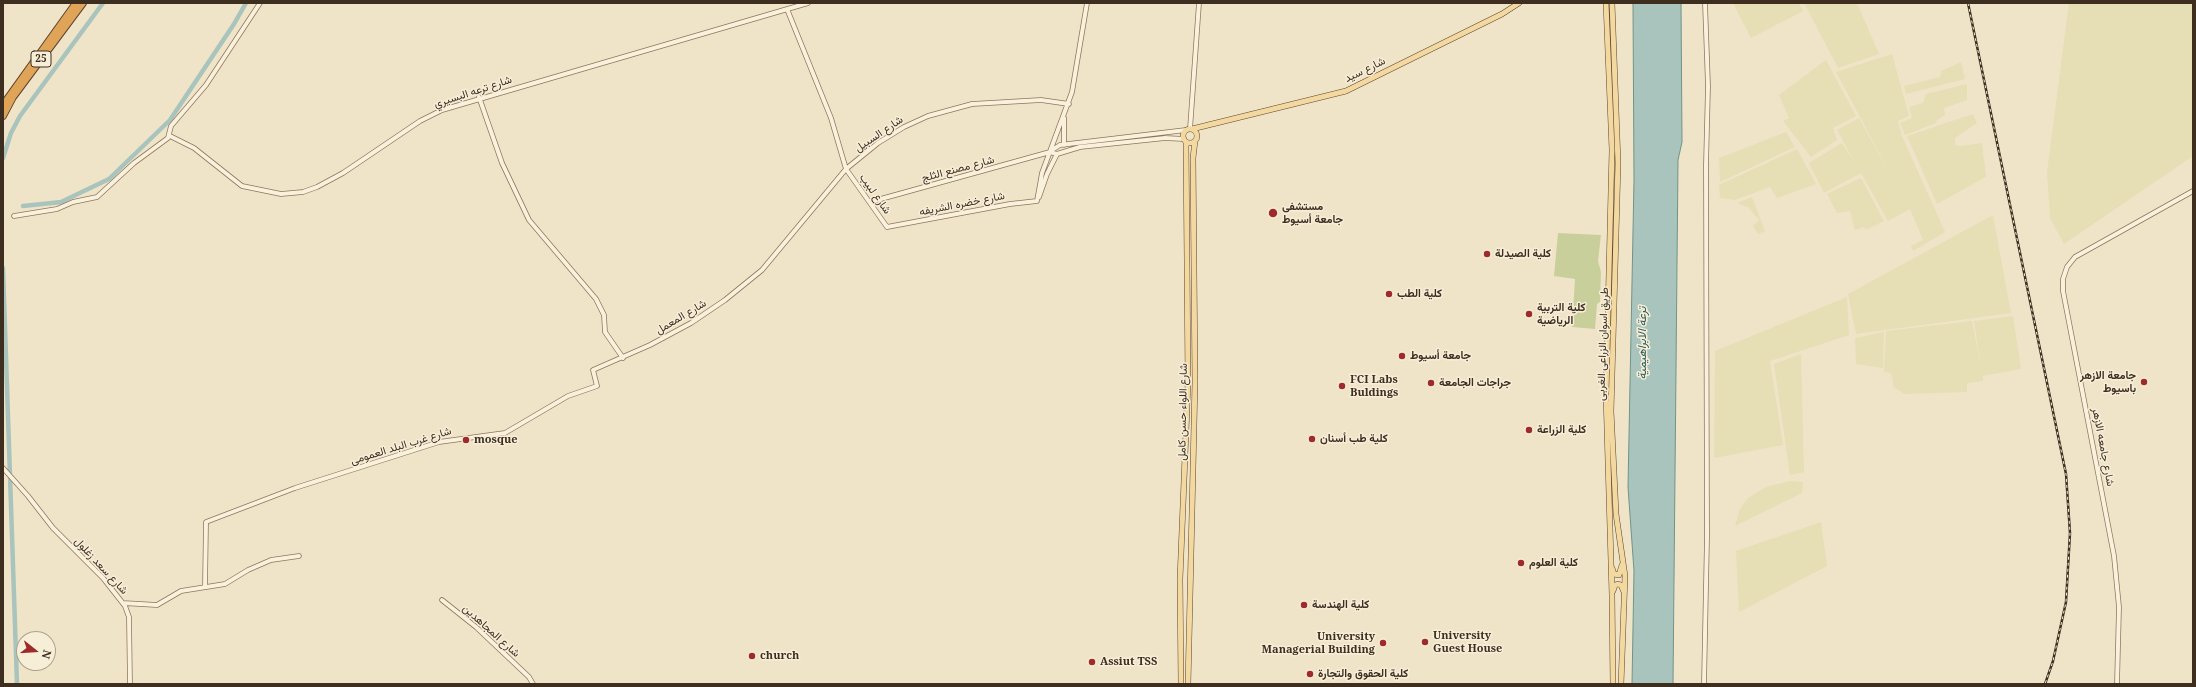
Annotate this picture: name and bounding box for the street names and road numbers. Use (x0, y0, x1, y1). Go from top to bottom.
road number: 25 (31, 51, 51, 67)
street label: شارع سيد (1343, 55, 1387, 85)
street label: شارع ترعه البسيري (432, 73, 514, 111)
street label: شارع السبيل (852, 113, 906, 155)
street label: شارع مصنع الثلج (920, 153, 996, 185)
street label: شارع لبيب (856, 171, 894, 217)
street label: شارع خضره الشريفه (918, 189, 1006, 219)
street label: طريق اسوان الزراعى الغربى (1594, 287, 1612, 401)
street label: شارع المعمل (653, 297, 709, 337)
street label: شارع اللواء حسن كامل (1176, 363, 1190, 461)
street label: شارع جامعه الازهر (2089, 407, 2117, 487)
street label: شارع غرب البلد العمومى (349, 424, 453, 468)
street label: شارع سعد زغلول (71, 535, 131, 597)
street label: شارع المجاهدين (460, 602, 522, 660)

